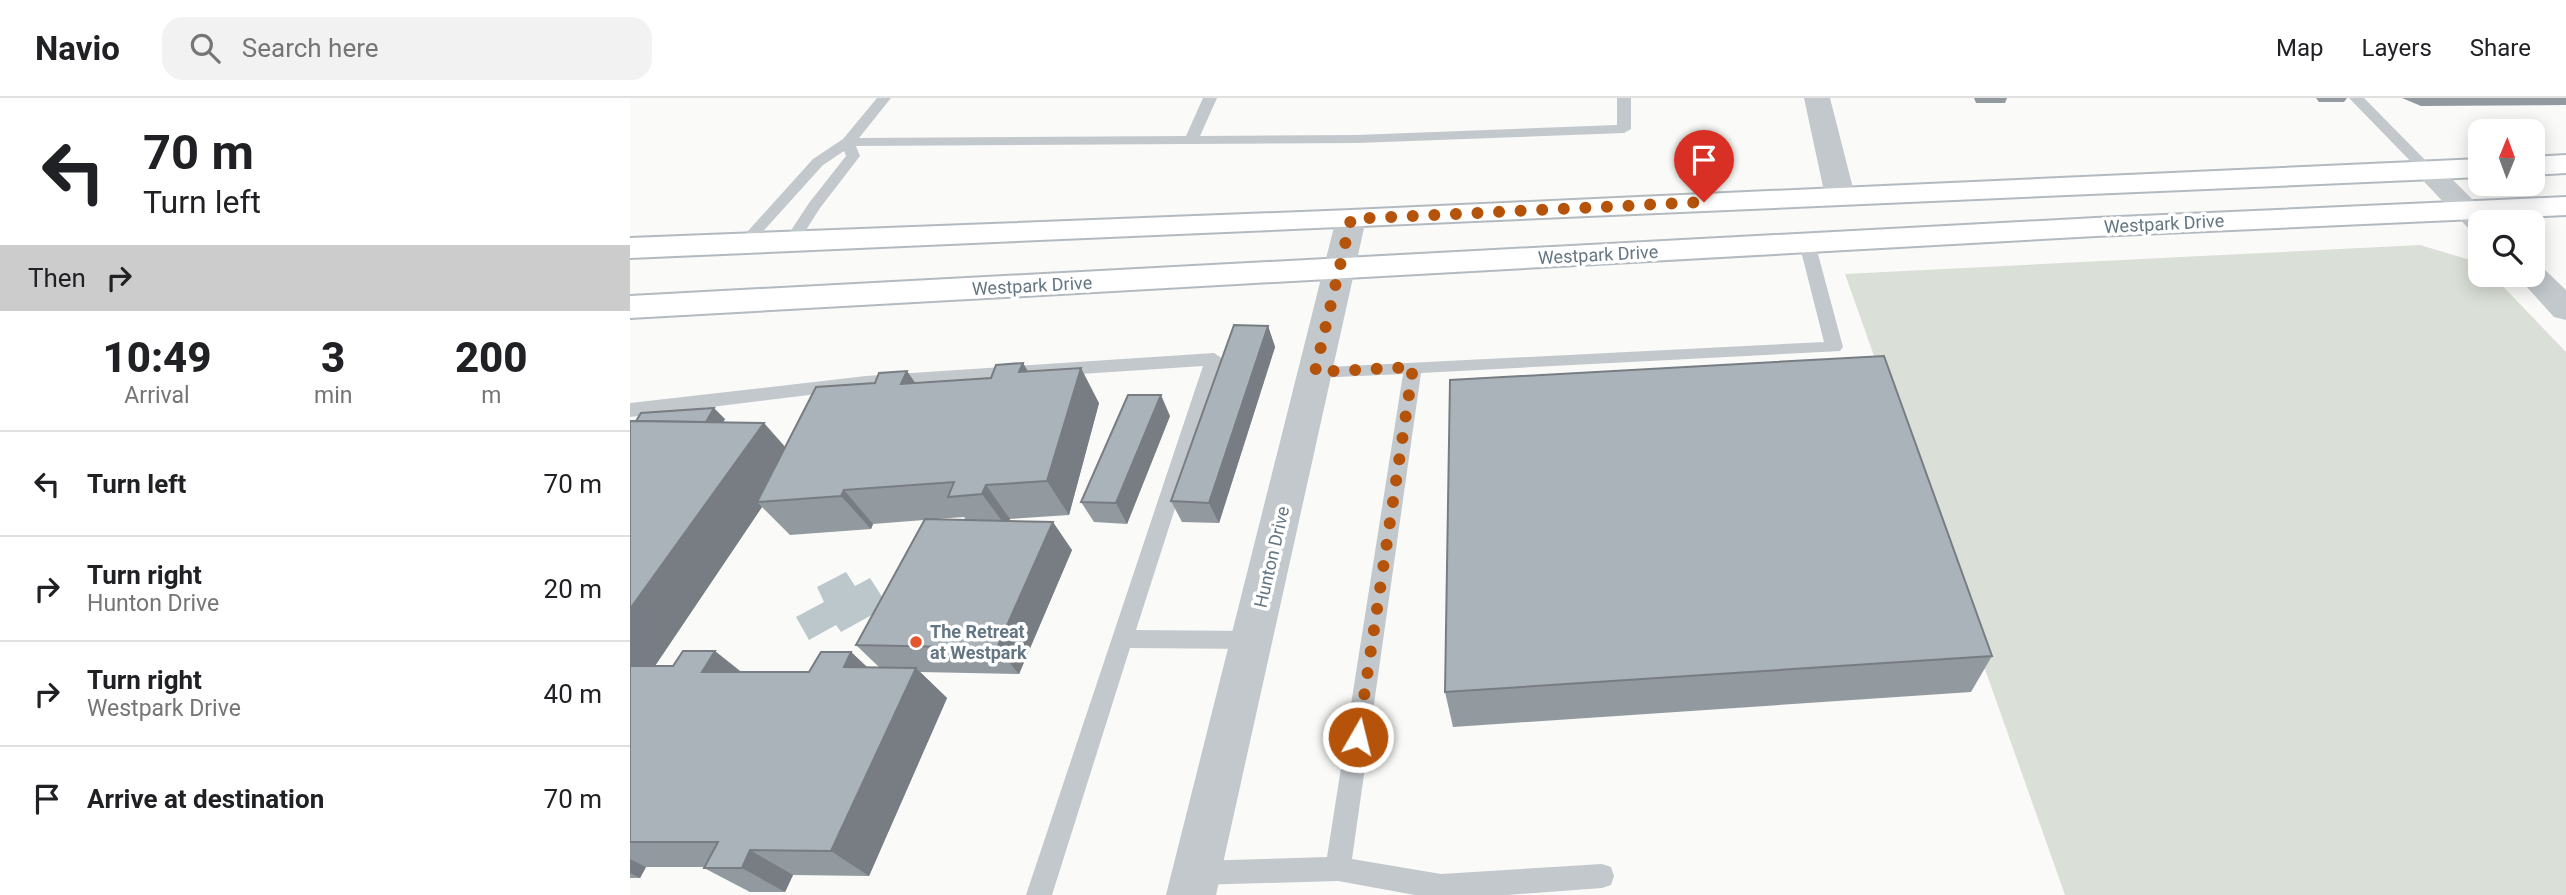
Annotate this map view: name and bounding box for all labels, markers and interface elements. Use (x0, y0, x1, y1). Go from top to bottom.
search box (162, 17, 652, 80)
text: Navio (35, 29, 120, 68)
icon: search (186, 29, 224, 67)
text: Search here (242, 33, 379, 63)
text: Map (2276, 34, 2324, 62)
text: Layers (2362, 34, 2432, 62)
text: Share (2470, 34, 2531, 62)
north arrow (2468, 119, 2544, 196)
map controls (2468, 119, 2545, 287)
text: 70 m (143, 124, 254, 181)
icon: left (28, 126, 119, 217)
pin (1674, 130, 1734, 202)
icon: arrive (1685, 141, 1723, 179)
text: Turn left (143, 183, 261, 221)
street label: Westpark Drive (2103, 210, 2225, 237)
button: search (2468, 210, 2545, 287)
street label: Westpark Drive (1537, 241, 1659, 268)
icon: right (100, 259, 138, 297)
text: Then (28, 263, 86, 293)
street label: Westpark Drive (971, 272, 1093, 299)
text: 10:49 (102, 333, 212, 382)
text: 3 (321, 333, 345, 382)
text: 200 (455, 333, 528, 382)
text: Arrival (124, 382, 190, 409)
text: min (314, 382, 352, 409)
text: m (481, 382, 501, 409)
icon: left (28, 465, 66, 503)
text: Turn left (87, 469, 186, 499)
text: 70 m (544, 469, 602, 499)
street label: Hunton Drive (1250, 504, 1293, 610)
text: Turn right (87, 560, 202, 590)
icon: right (28, 570, 66, 608)
text: 20 m (544, 574, 602, 604)
text: Hunton Drive (87, 590, 219, 617)
place label: The Retreat at Westpark (930, 621, 1027, 663)
marker: The Retreat at Westpark (908, 634, 924, 650)
text: Turn right (87, 665, 202, 695)
icon: right (28, 675, 66, 713)
text: 40 m (544, 679, 602, 709)
text: Westpark Drive (87, 695, 241, 722)
position arrow (1321, 700, 1395, 774)
icon: arrive (28, 780, 66, 818)
text: Arrive at destination (87, 784, 324, 814)
text: 70 m (544, 784, 602, 814)

